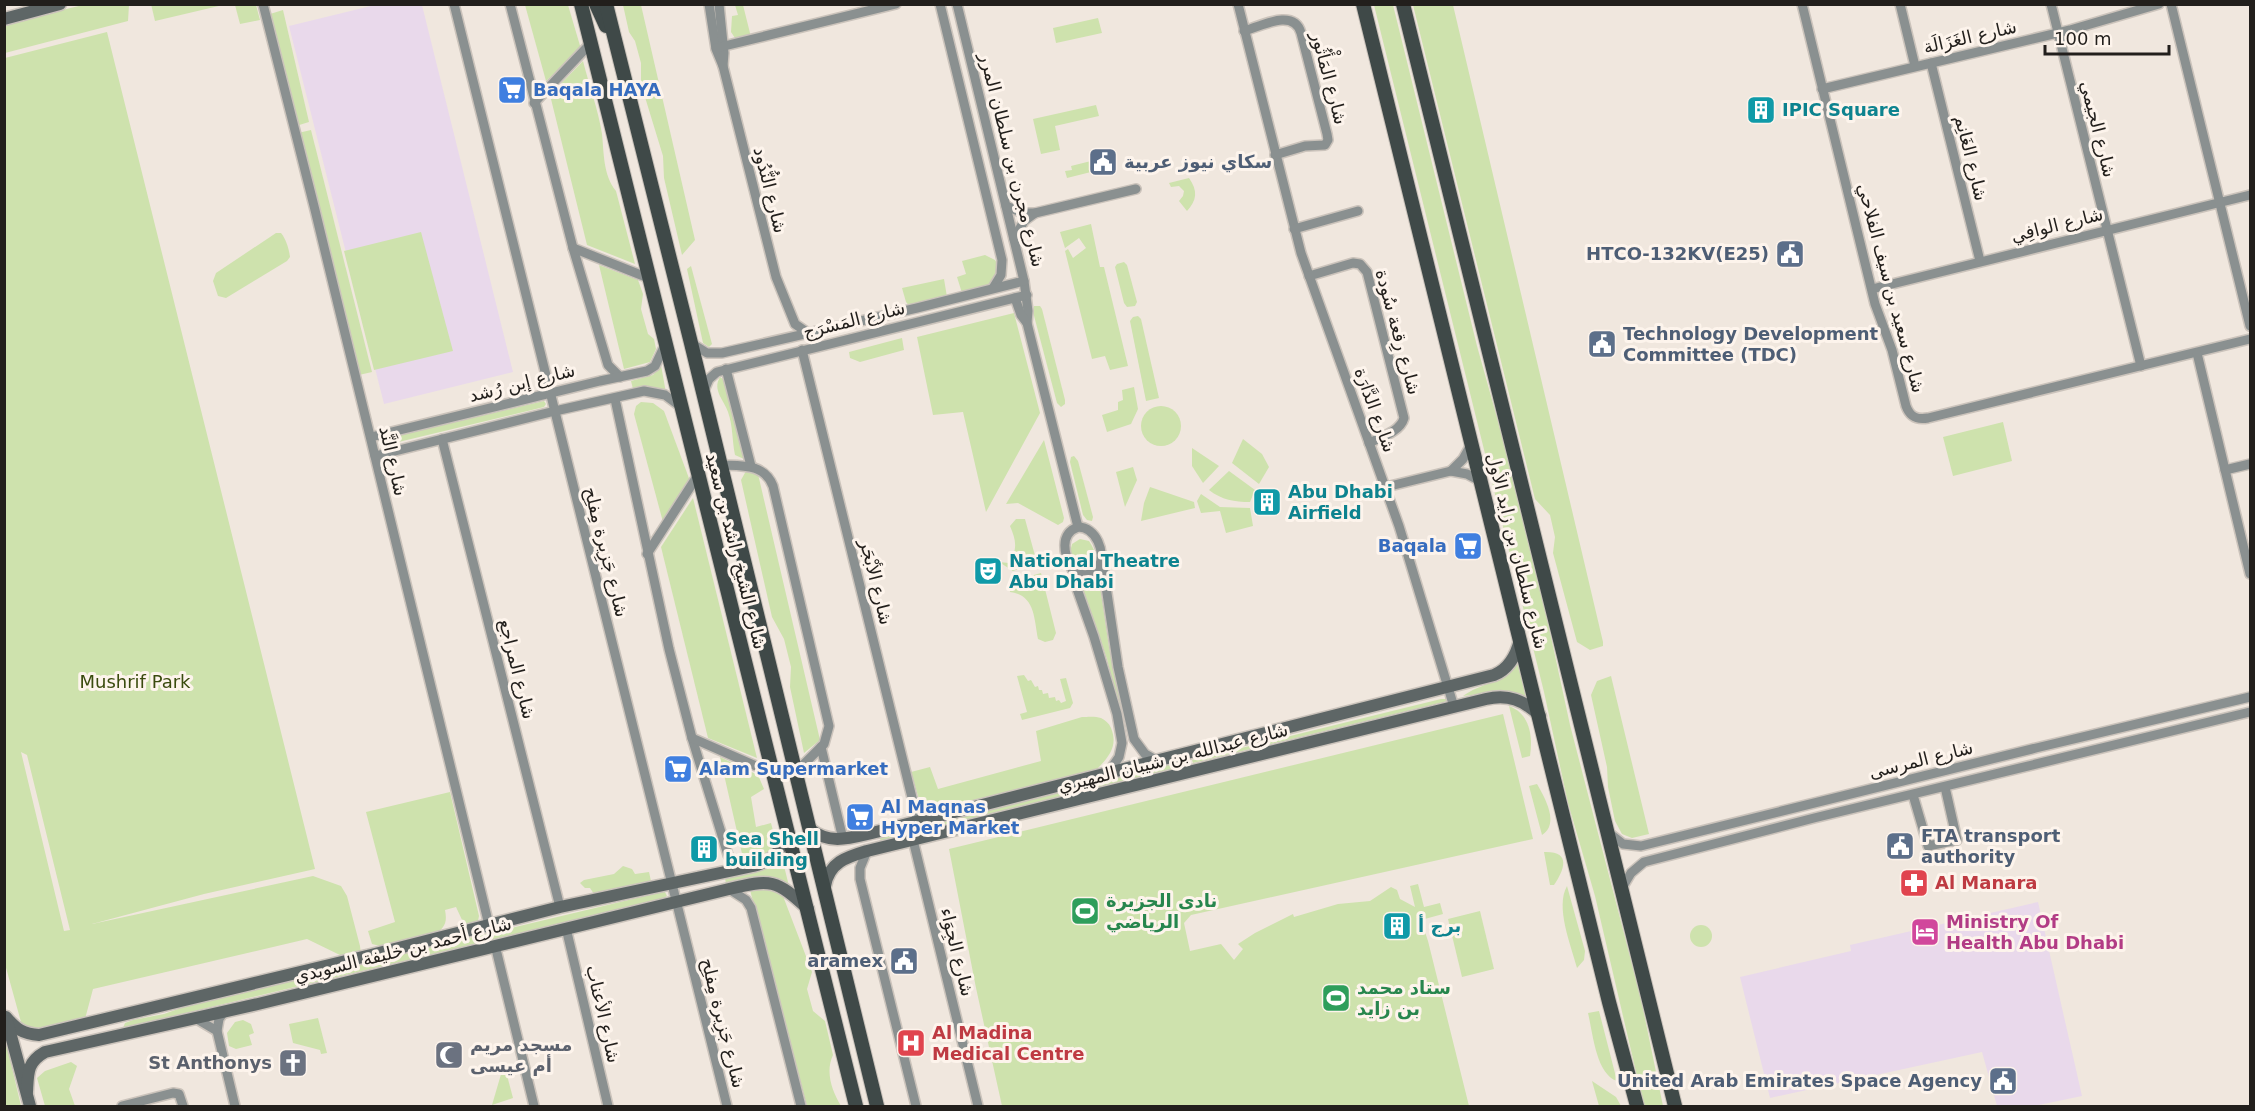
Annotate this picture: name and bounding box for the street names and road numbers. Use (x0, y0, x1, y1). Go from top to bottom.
street label: شارع الغَزَالَة (1921, 16, 2019, 58)
street label: شارع المَأْثُور (1306, 26, 1359, 127)
street label: شارع مجرن بن سلطان المرر (974, 50, 1049, 269)
street label: شارع الجيمي (2075, 78, 2121, 180)
street label: شارع الغَانِم (1950, 113, 1992, 203)
street label: شارع النُّدُود (749, 144, 794, 235)
street label: شارع سعيد بن سيف الفلاحي (1852, 181, 1930, 395)
street label: شارع الوافِي (2009, 203, 2105, 247)
street label: شارع رِقعة سُودة (1368, 267, 1425, 398)
street label: شارع المَسْرَج (801, 297, 907, 343)
street label: شارع إبن رُشد (467, 359, 577, 407)
street label: شارع الدَّارَة (1349, 364, 1401, 455)
street label: شارع النَّد (374, 424, 412, 498)
street label: شارع الشيخ راشد بن سعيد (701, 450, 771, 652)
street label: شارع سلطان بن زايد الأول (1482, 451, 1552, 651)
street label: شارع جَزِيرة مِفلِح (577, 485, 633, 620)
street label: شارع الأبْجَر (854, 536, 897, 627)
street label: شارع المراجع (494, 617, 540, 721)
street label: شارع عبدالله بن شيبان المهيري (1056, 719, 1290, 797)
street label: شارع المرسى (1867, 736, 1975, 784)
street label: شارع الجِوَاء (934, 905, 979, 999)
street label: شارع أحمد بن خليفة السويدي (292, 911, 514, 988)
street label: شارع جَزِيرة مِفلِح (694, 956, 750, 1091)
street label: شارع الأعناب (581, 963, 625, 1065)

